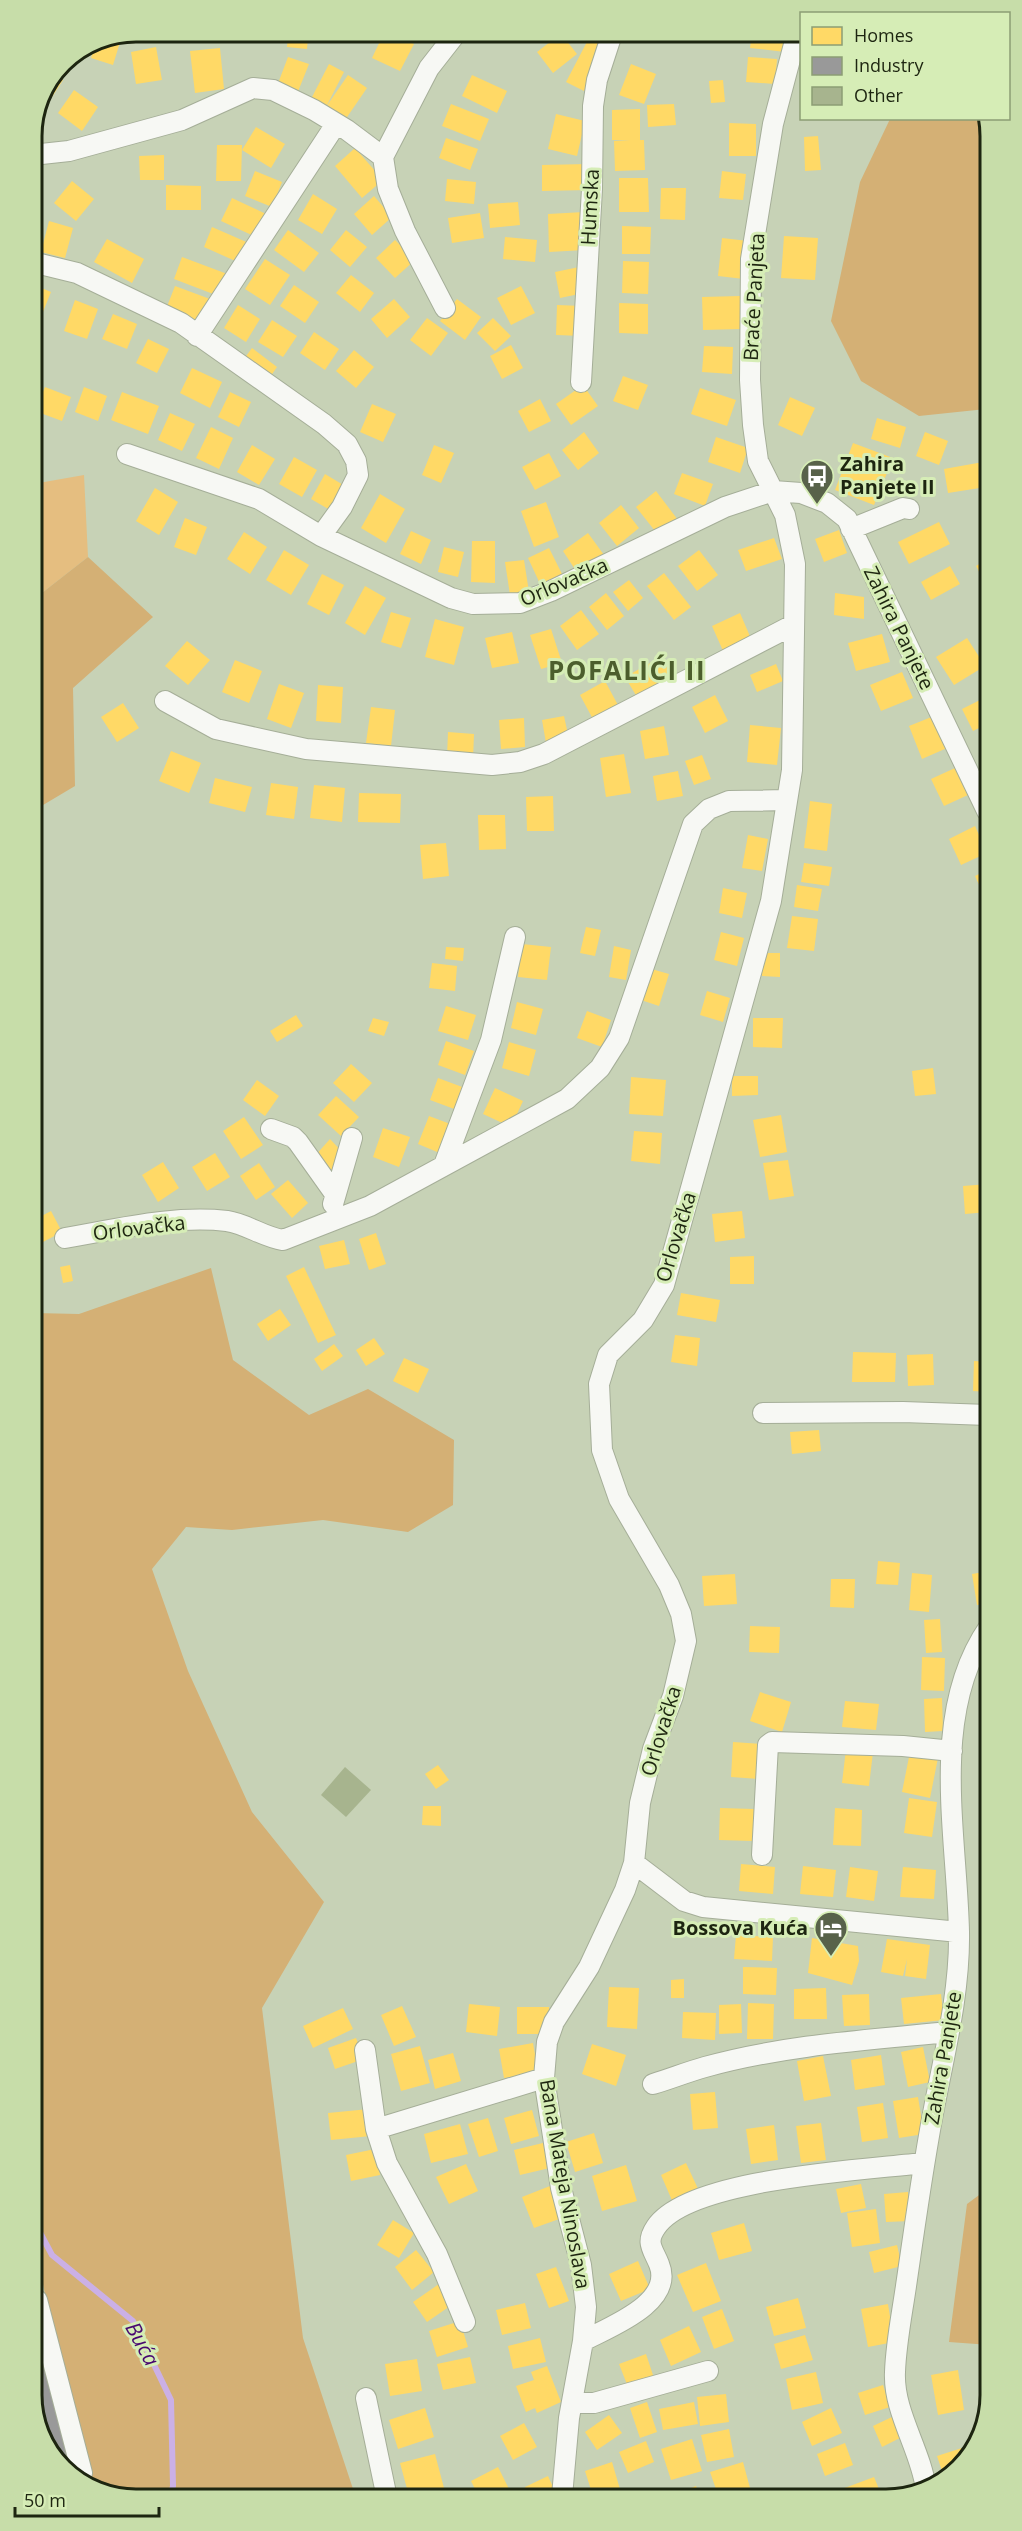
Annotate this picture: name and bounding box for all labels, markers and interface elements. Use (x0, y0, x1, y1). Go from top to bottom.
legend (800, 12, 1010, 120)
text: Homes (854, 23, 913, 47)
text: Industry (854, 53, 924, 77)
text: Other (854, 83, 904, 107)
street label: Humska (574, 168, 605, 246)
street label: Braće Panjeta (737, 232, 770, 362)
place label: Zahira Panjete II (840, 450, 935, 500)
bus stop icon: Zahira Panjete II (799, 458, 835, 505)
street label: Orlovačka (516, 551, 612, 612)
street label: Zahira Panjete (858, 561, 941, 694)
district label: POFALIĆI II (548, 652, 706, 688)
street label: Orlovačka (649, 1188, 702, 1285)
street label: Orlovačka (91, 1208, 187, 1247)
street label: Orlovačka (634, 1682, 687, 1779)
hotel icon: Bossova Kuća (813, 1910, 849, 1957)
place label: Bossova Kuća (672, 1914, 808, 1941)
street label: Zahira Panjete (918, 1989, 967, 2126)
street label: Bana Mateja Ninoslava (534, 2077, 597, 2291)
water label: Buća (119, 2317, 166, 2371)
scale bar (15, 2480, 159, 2518)
text: 50 m (24, 2488, 66, 2512)

